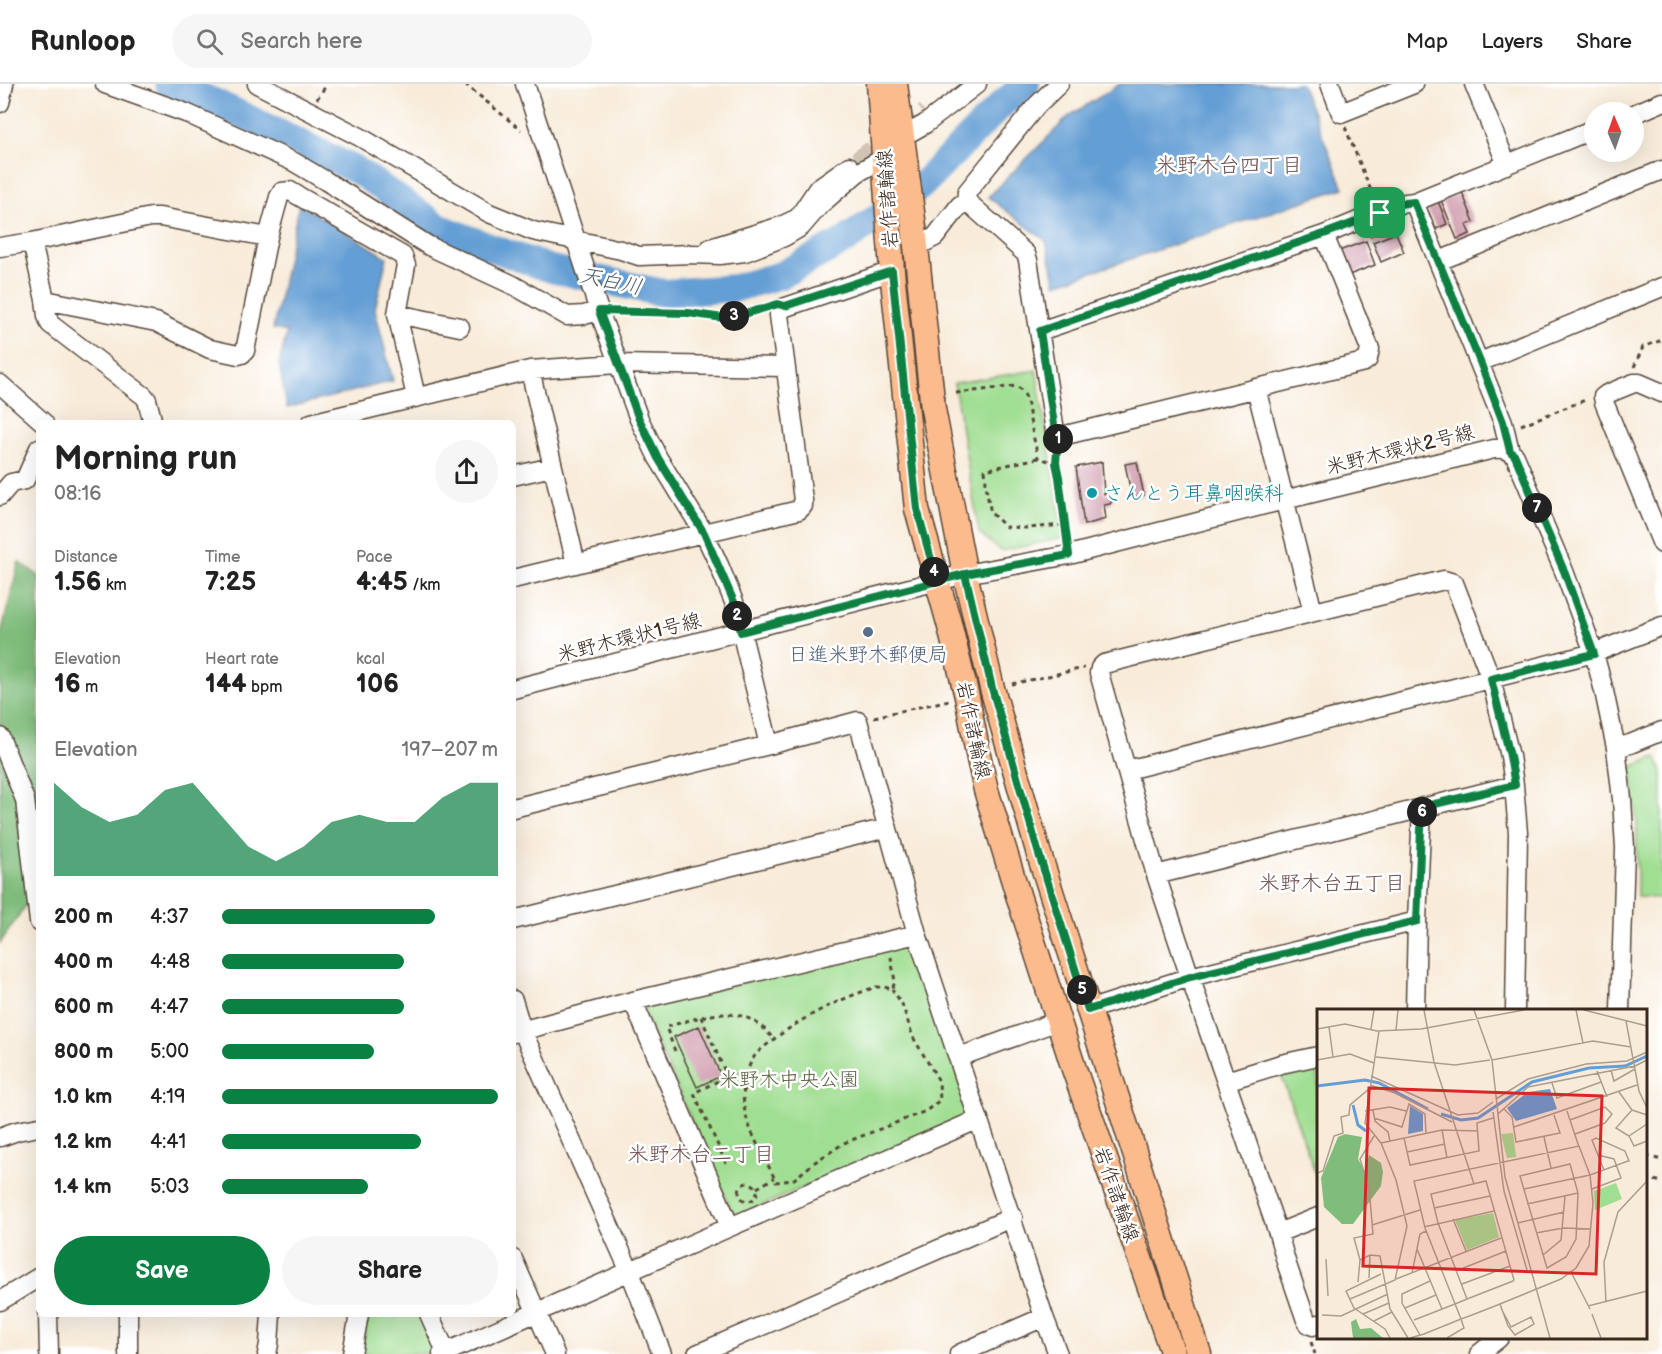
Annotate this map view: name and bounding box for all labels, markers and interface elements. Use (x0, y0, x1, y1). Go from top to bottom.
search box (172, 14, 592, 68)
text: Runloop (30, 25, 136, 58)
icon: search (193, 25, 226, 58)
text: Search here (241, 28, 362, 55)
text: Map (1406, 29, 1448, 54)
text: Layers (1481, 29, 1543, 54)
text: Share (1576, 29, 1632, 54)
north arrow (1584, 102, 1644, 162)
map controls (1584, 102, 1644, 162)
street label: 岩作諸輪線 (873, 148, 903, 250)
district label: 米野木台四丁目 (1156, 153, 1303, 178)
pin (1354, 187, 1405, 238)
icon: arrive (1363, 196, 1396, 229)
water label: 天白川 (577, 263, 644, 300)
pin: 3 (719, 301, 749, 331)
text: 3 (729, 306, 739, 325)
street label: 米野木環状2号線 (1324, 420, 1477, 480)
pin: 1 (1043, 424, 1073, 454)
text: 1 (1055, 429, 1061, 448)
text: Morning run (54, 439, 237, 479)
button: share (435, 440, 498, 503)
text: 08:16 (54, 482, 101, 506)
place label: さんとう耳鼻咽喉科 (1104, 482, 1284, 506)
marker: さんとう耳鼻咽喉科 (1085, 486, 1099, 500)
pin: 7 (1522, 493, 1552, 523)
text: 7 (1533, 498, 1541, 517)
text: Distance (54, 548, 118, 567)
text: Time (205, 548, 240, 567)
text: Pace (356, 548, 392, 567)
pin: 4 (919, 557, 949, 587)
text: 4 (929, 562, 939, 581)
text: 1.56 (54, 567, 101, 598)
text: 7:25 (205, 567, 256, 598)
text: 4:45 (356, 567, 408, 598)
text: km (101, 576, 127, 595)
text: /km (408, 576, 441, 595)
pin: 2 (722, 601, 752, 631)
text: 2 (732, 606, 742, 625)
street label: 米野木環状1号線 (555, 608, 704, 667)
marker: 日進米野木郵便局 (861, 625, 875, 639)
place label: 日進米野木郵便局 (788, 643, 948, 667)
text: Elevation (54, 650, 121, 669)
text: Heart rate (205, 650, 279, 669)
text: kcal (356, 650, 385, 669)
text: 16 (54, 669, 81, 700)
text: 144 (205, 669, 247, 700)
text: 106 (356, 669, 399, 700)
text: m (81, 678, 98, 697)
text: bpm (247, 678, 282, 697)
street label: 岩作諸輪線 (951, 679, 995, 782)
text: Elevation (54, 738, 137, 762)
text: 197–207 m (402, 738, 498, 762)
pin: 6 (1407, 797, 1437, 827)
text: 6 (1417, 802, 1427, 821)
district label: 米野木台五丁目 (1259, 871, 1406, 896)
text: 200 m (54, 905, 113, 929)
text: 4:37 (150, 905, 188, 929)
text: 400 m (54, 950, 113, 974)
text: 4:48 (150, 950, 190, 974)
pin: 5 (1067, 975, 1097, 1005)
text: 5 (1077, 980, 1087, 999)
text: 600 m (54, 995, 114, 1019)
text: 4:47 (150, 995, 188, 1019)
inset map (1317, 1009, 1647, 1339)
text: 800 m (54, 1040, 113, 1064)
text: 5:00 (150, 1040, 189, 1064)
park label: 米野木中央公園 (719, 1068, 859, 1092)
text: 1.0 km (54, 1085, 112, 1109)
text: 4:19 (150, 1085, 186, 1109)
text: 1.2 km (54, 1130, 112, 1154)
text: 4:41 (150, 1130, 186, 1154)
district label: 米野木台二丁目 (628, 1142, 775, 1167)
street label: 岩作諸輪線 (1088, 1143, 1144, 1246)
text: 1.4 km (54, 1175, 112, 1199)
text: 5:03 (150, 1175, 190, 1199)
button: Save (54, 1236, 270, 1305)
button: Share (282, 1236, 498, 1305)

